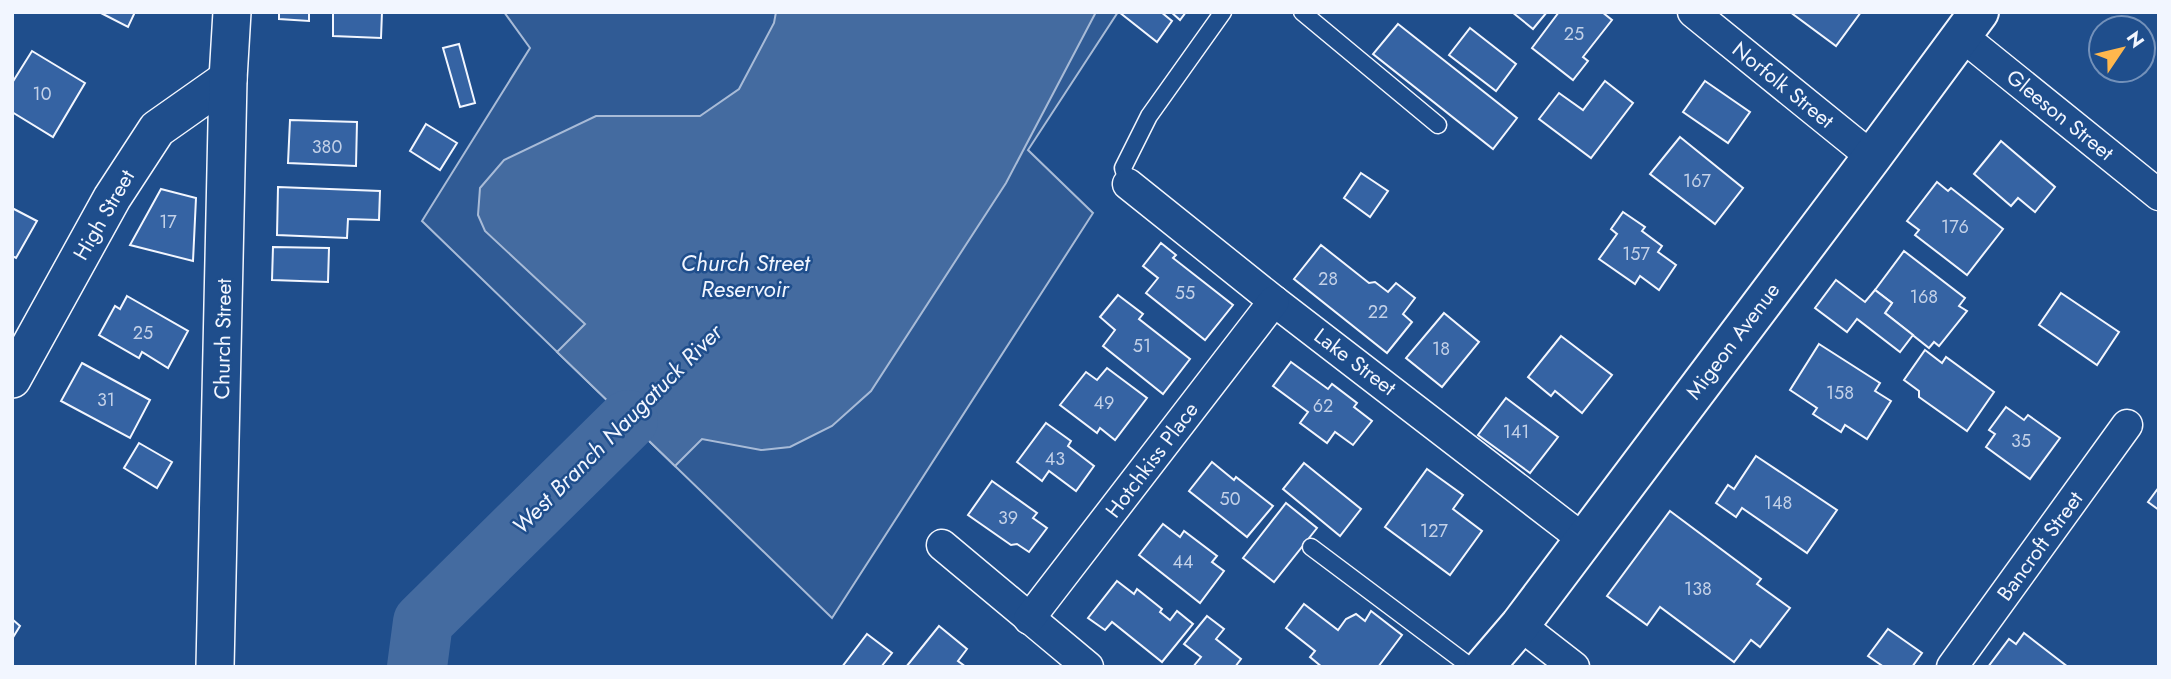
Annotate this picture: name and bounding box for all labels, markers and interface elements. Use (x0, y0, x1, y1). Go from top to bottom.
north arrow (2087, 14, 2157, 84)
house number: 25 (1564, 21, 1584, 47)
text: N (2120, 26, 2151, 53)
street label: Norfolk Street (1726, 35, 1840, 135)
street label: Gleeson Street (2000, 62, 2120, 168)
house number: 10 (33, 81, 52, 107)
house number: 380 (312, 134, 342, 160)
street label: High Street (66, 164, 142, 266)
house number: 167 (1683, 168, 1712, 194)
house number: 17 (159, 209, 177, 235)
house number: 176 (1941, 214, 1969, 240)
house number: 157 (1622, 241, 1650, 267)
water label: Church Street Reservoir (681, 246, 811, 306)
house number: 28 (1318, 266, 1338, 292)
street label: Migeon Avenue (1679, 276, 1787, 406)
street label: Church Street (207, 278, 239, 400)
house number: 55 (1175, 280, 1195, 306)
house number: 168 (1910, 284, 1938, 310)
house number: 22 (1368, 299, 1388, 325)
water label: West Branch Naugatuck River (504, 315, 731, 542)
house number: 25 (133, 320, 153, 346)
street label: Lake Street (1308, 321, 1402, 403)
house number: 51 (1133, 333, 1151, 359)
house number: 18 (1432, 336, 1450, 362)
house number: 158 (1826, 380, 1854, 406)
house number: 31 (97, 387, 115, 413)
house number: 49 (1094, 390, 1114, 416)
house number: 62 (1313, 393, 1333, 419)
street label: Hotchkiss Place (1099, 396, 1206, 524)
house number: 141 (1503, 419, 1529, 445)
house number: 35 (2011, 428, 2031, 454)
house number: 43 (1045, 446, 1065, 472)
street label: Bancroft Street (1990, 485, 2090, 607)
house number: 50 (1220, 486, 1241, 512)
house number: 148 (1764, 490, 1792, 516)
house number: 39 (998, 505, 1018, 531)
house number: 127 (1420, 518, 1448, 544)
house number: 44 (1173, 549, 1194, 575)
house number: 138 (1684, 576, 1712, 602)

